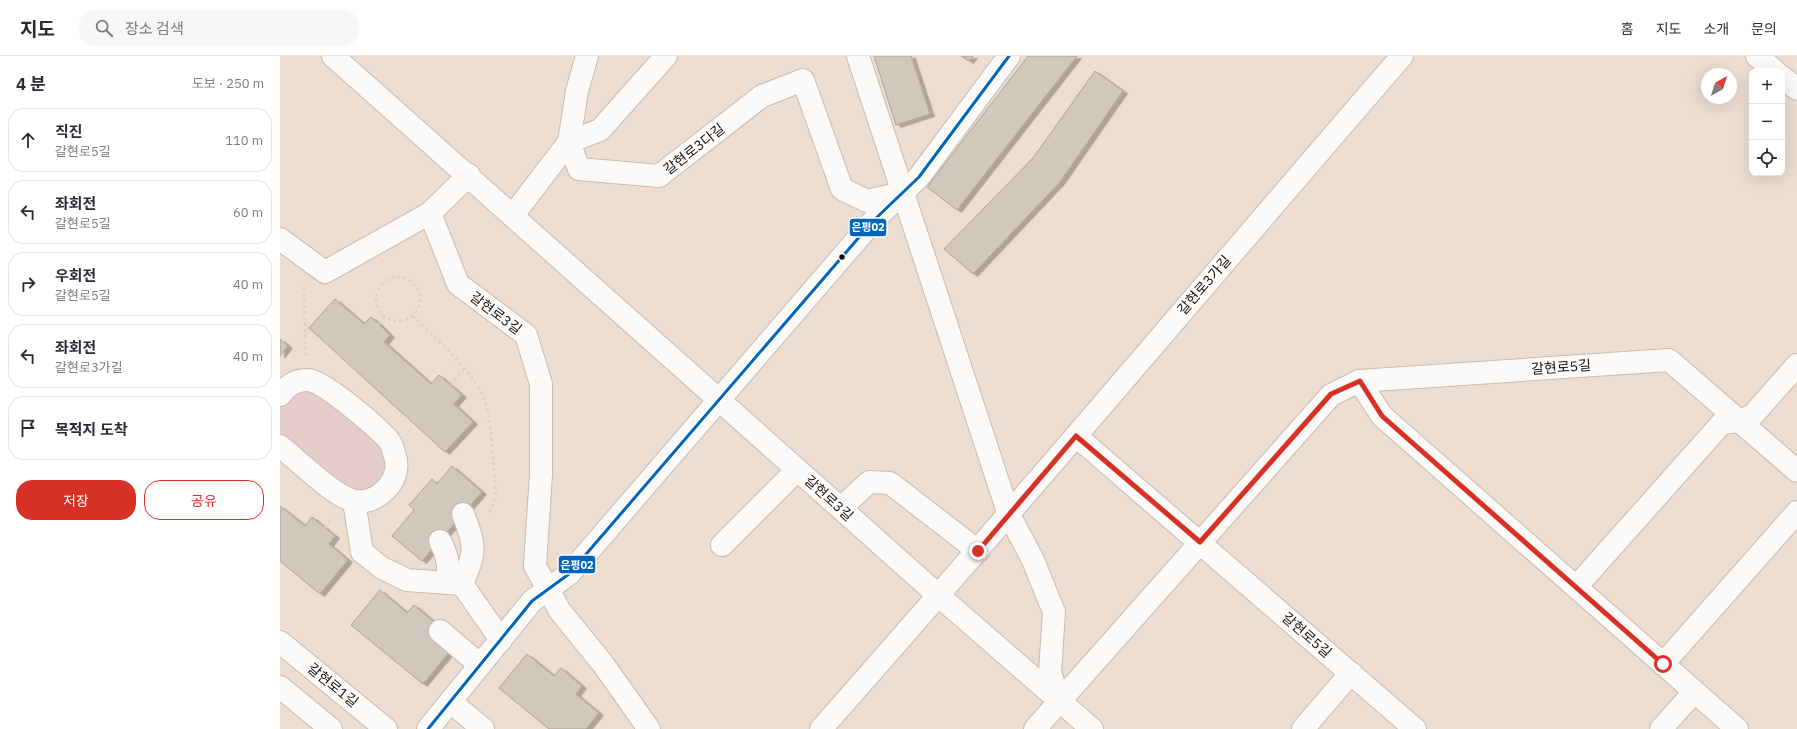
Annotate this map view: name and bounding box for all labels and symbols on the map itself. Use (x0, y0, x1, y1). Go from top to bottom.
north arrow (1701, 68, 1737, 104)
street label: 갈현로3다길 (660, 119, 728, 179)
line badge: 은평02 (849, 218, 887, 237)
text: 은평02 (851, 220, 885, 234)
unlabelled marker (837, 252, 847, 262)
street label: 갈현로3가길 (1173, 252, 1235, 318)
street label: 갈현로3길 (467, 288, 525, 338)
street label: 갈현로5길 (1530, 356, 1592, 378)
street label: 갈현로3길 (801, 471, 857, 525)
route end (969, 542, 987, 560)
line badge: 은평02 (558, 555, 596, 574)
text: 은평02 (560, 558, 594, 572)
street label: 갈현로5길 (1278, 609, 1336, 661)
route start (1654, 655, 1672, 673)
street label: 갈현로1길 (304, 659, 362, 711)

